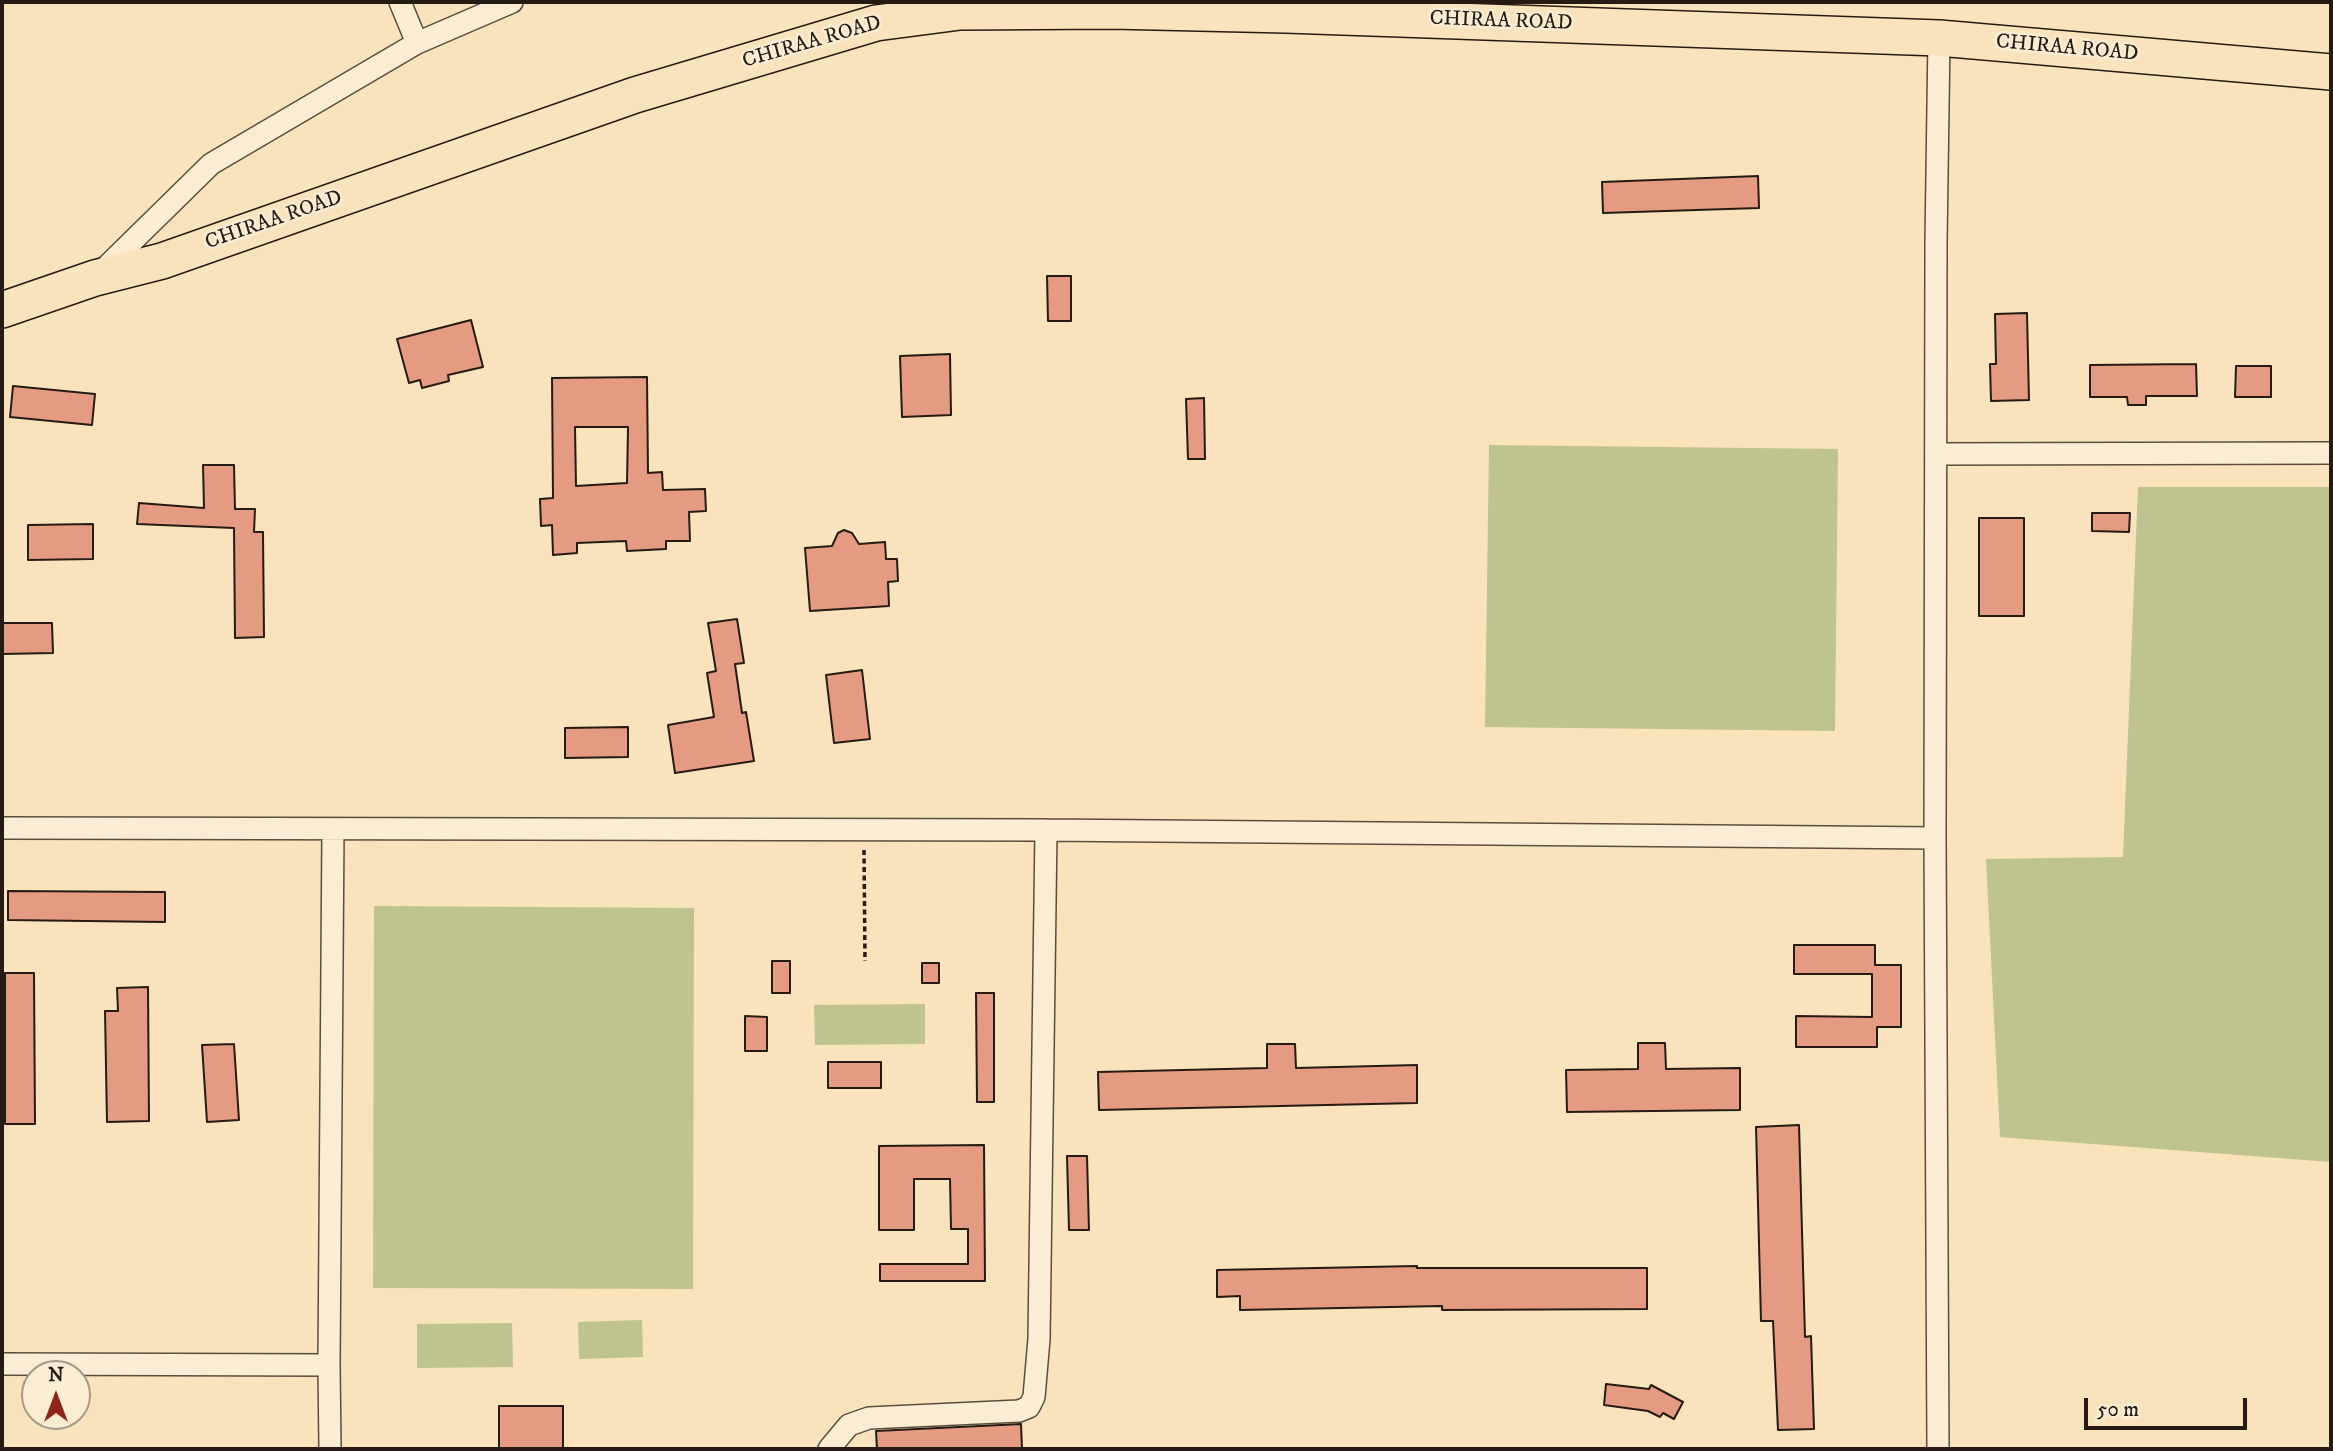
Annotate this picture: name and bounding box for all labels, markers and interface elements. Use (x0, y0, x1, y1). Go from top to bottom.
street label: CHIRAA ROAD (1429, 7, 1573, 37)
street label: CHIRAA ROAD (740, 11, 884, 75)
street label: CHIRAA ROAD (1995, 30, 2139, 68)
street label: CHIRAA ROAD (202, 186, 346, 256)
north arrow (21, 1360, 91, 1430)
text: N (48, 1364, 64, 1387)
scale bar (2088, 1384, 2251, 1428)
text: 50 m (2097, 1397, 2139, 1423)

